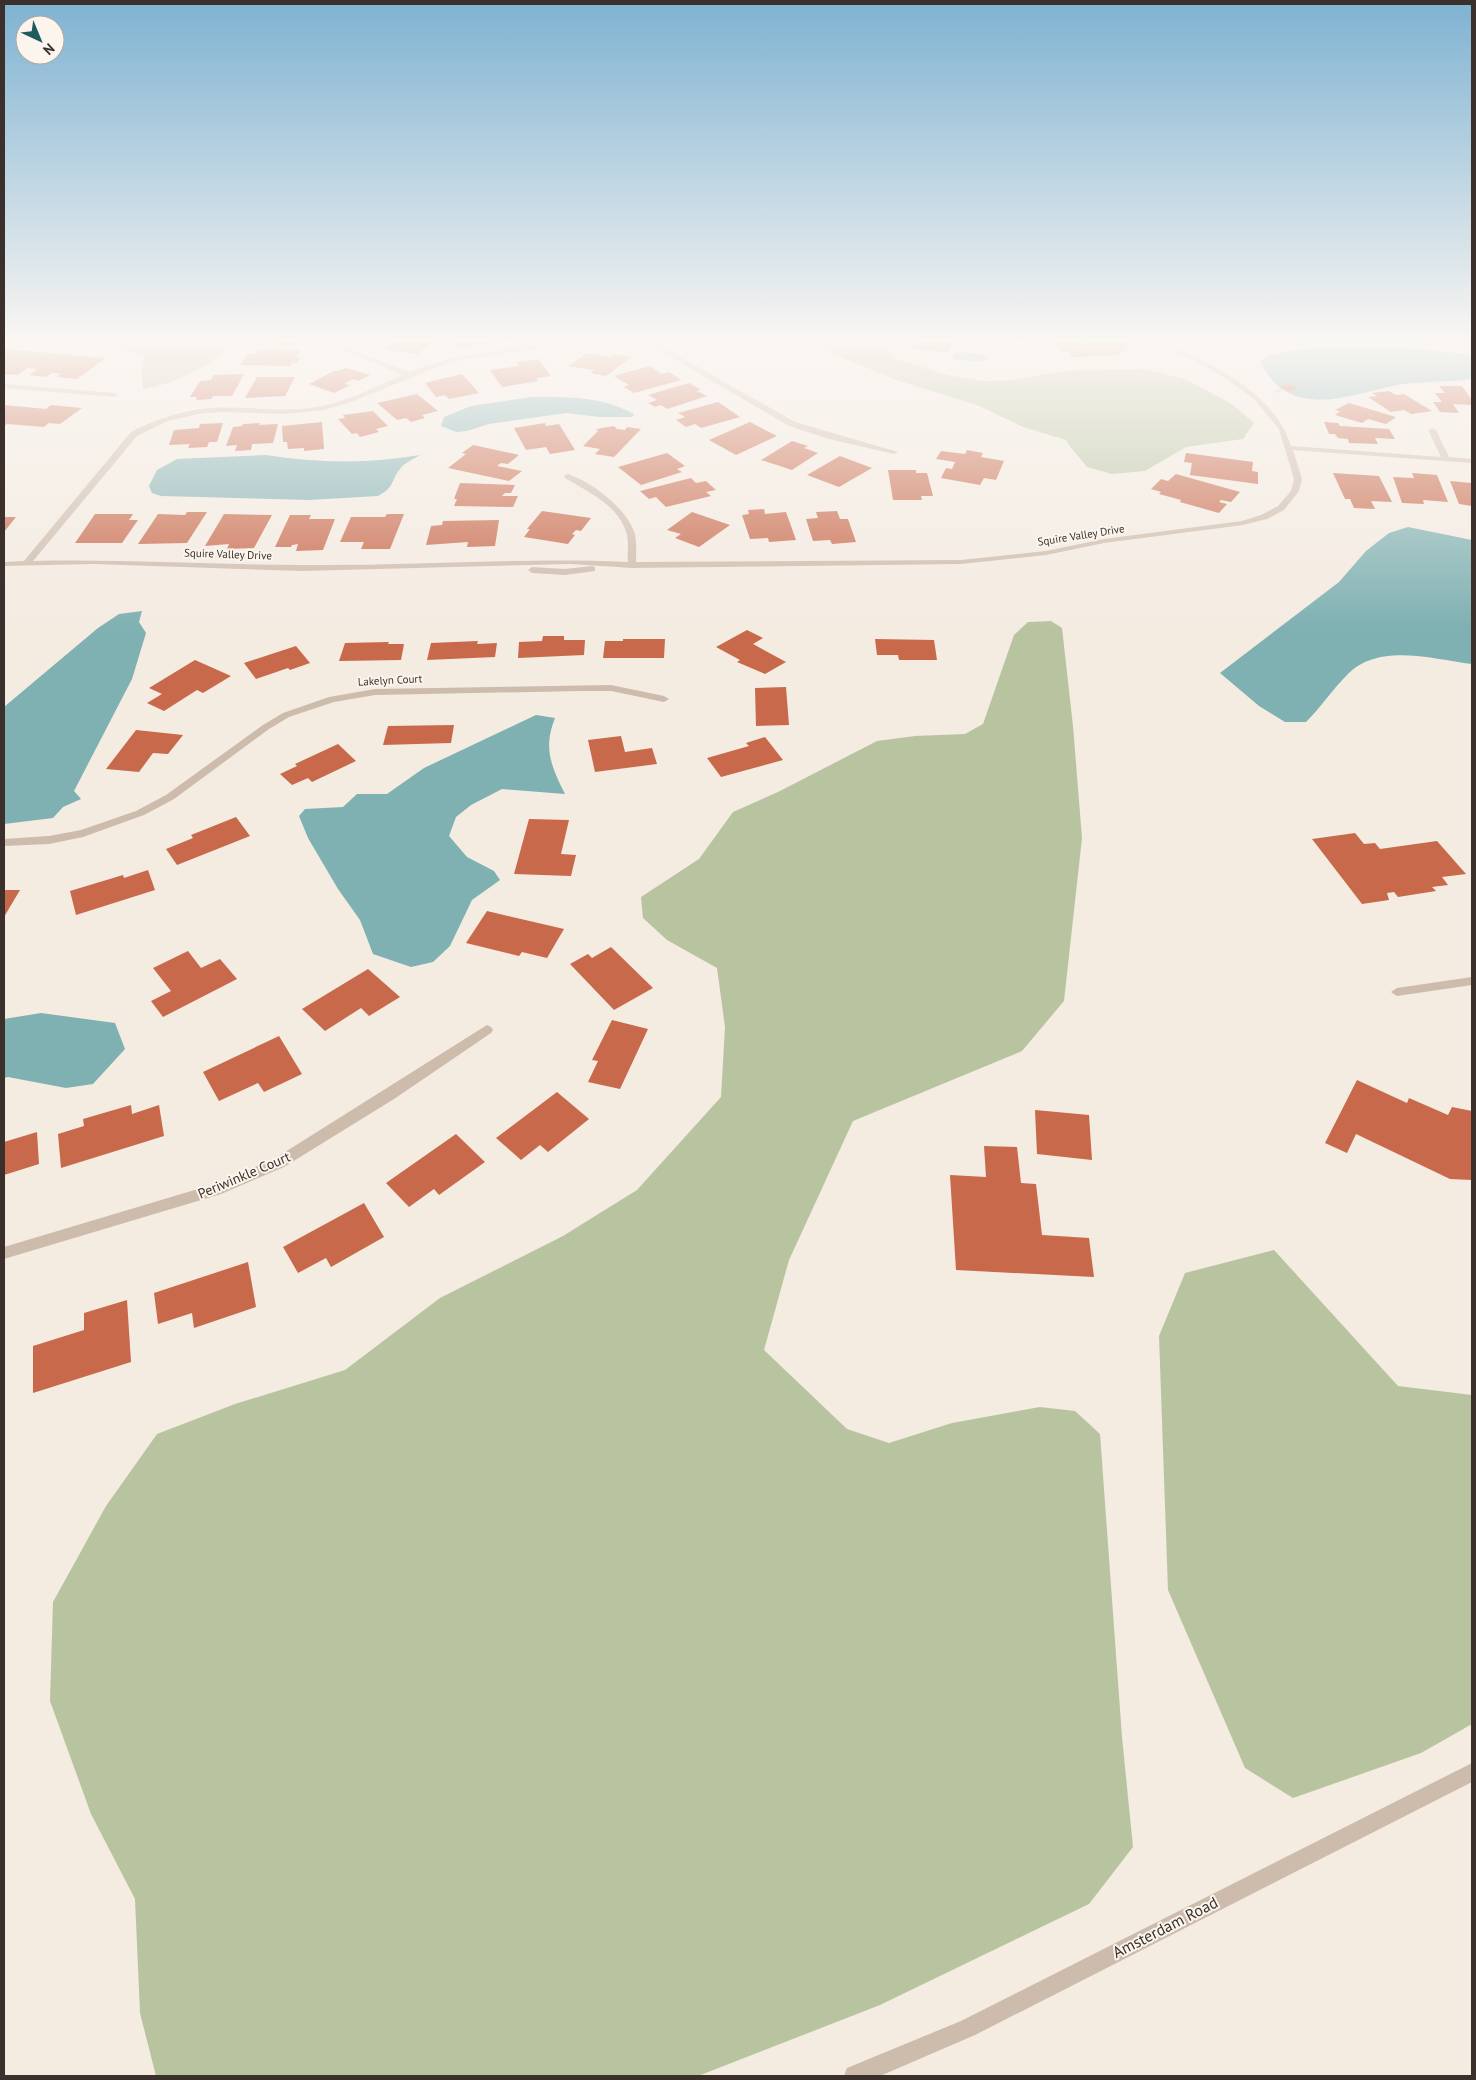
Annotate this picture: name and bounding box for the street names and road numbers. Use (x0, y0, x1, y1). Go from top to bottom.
street label: Squire Valley Drive (1037, 521, 1126, 549)
street label: Squire Valley Drive (184, 545, 273, 563)
street label: Lakelyn Court (357, 671, 423, 689)
street label: Periwinkle Court (195, 1147, 293, 1203)
street label: Amsterdam Road (1109, 1892, 1221, 1962)

